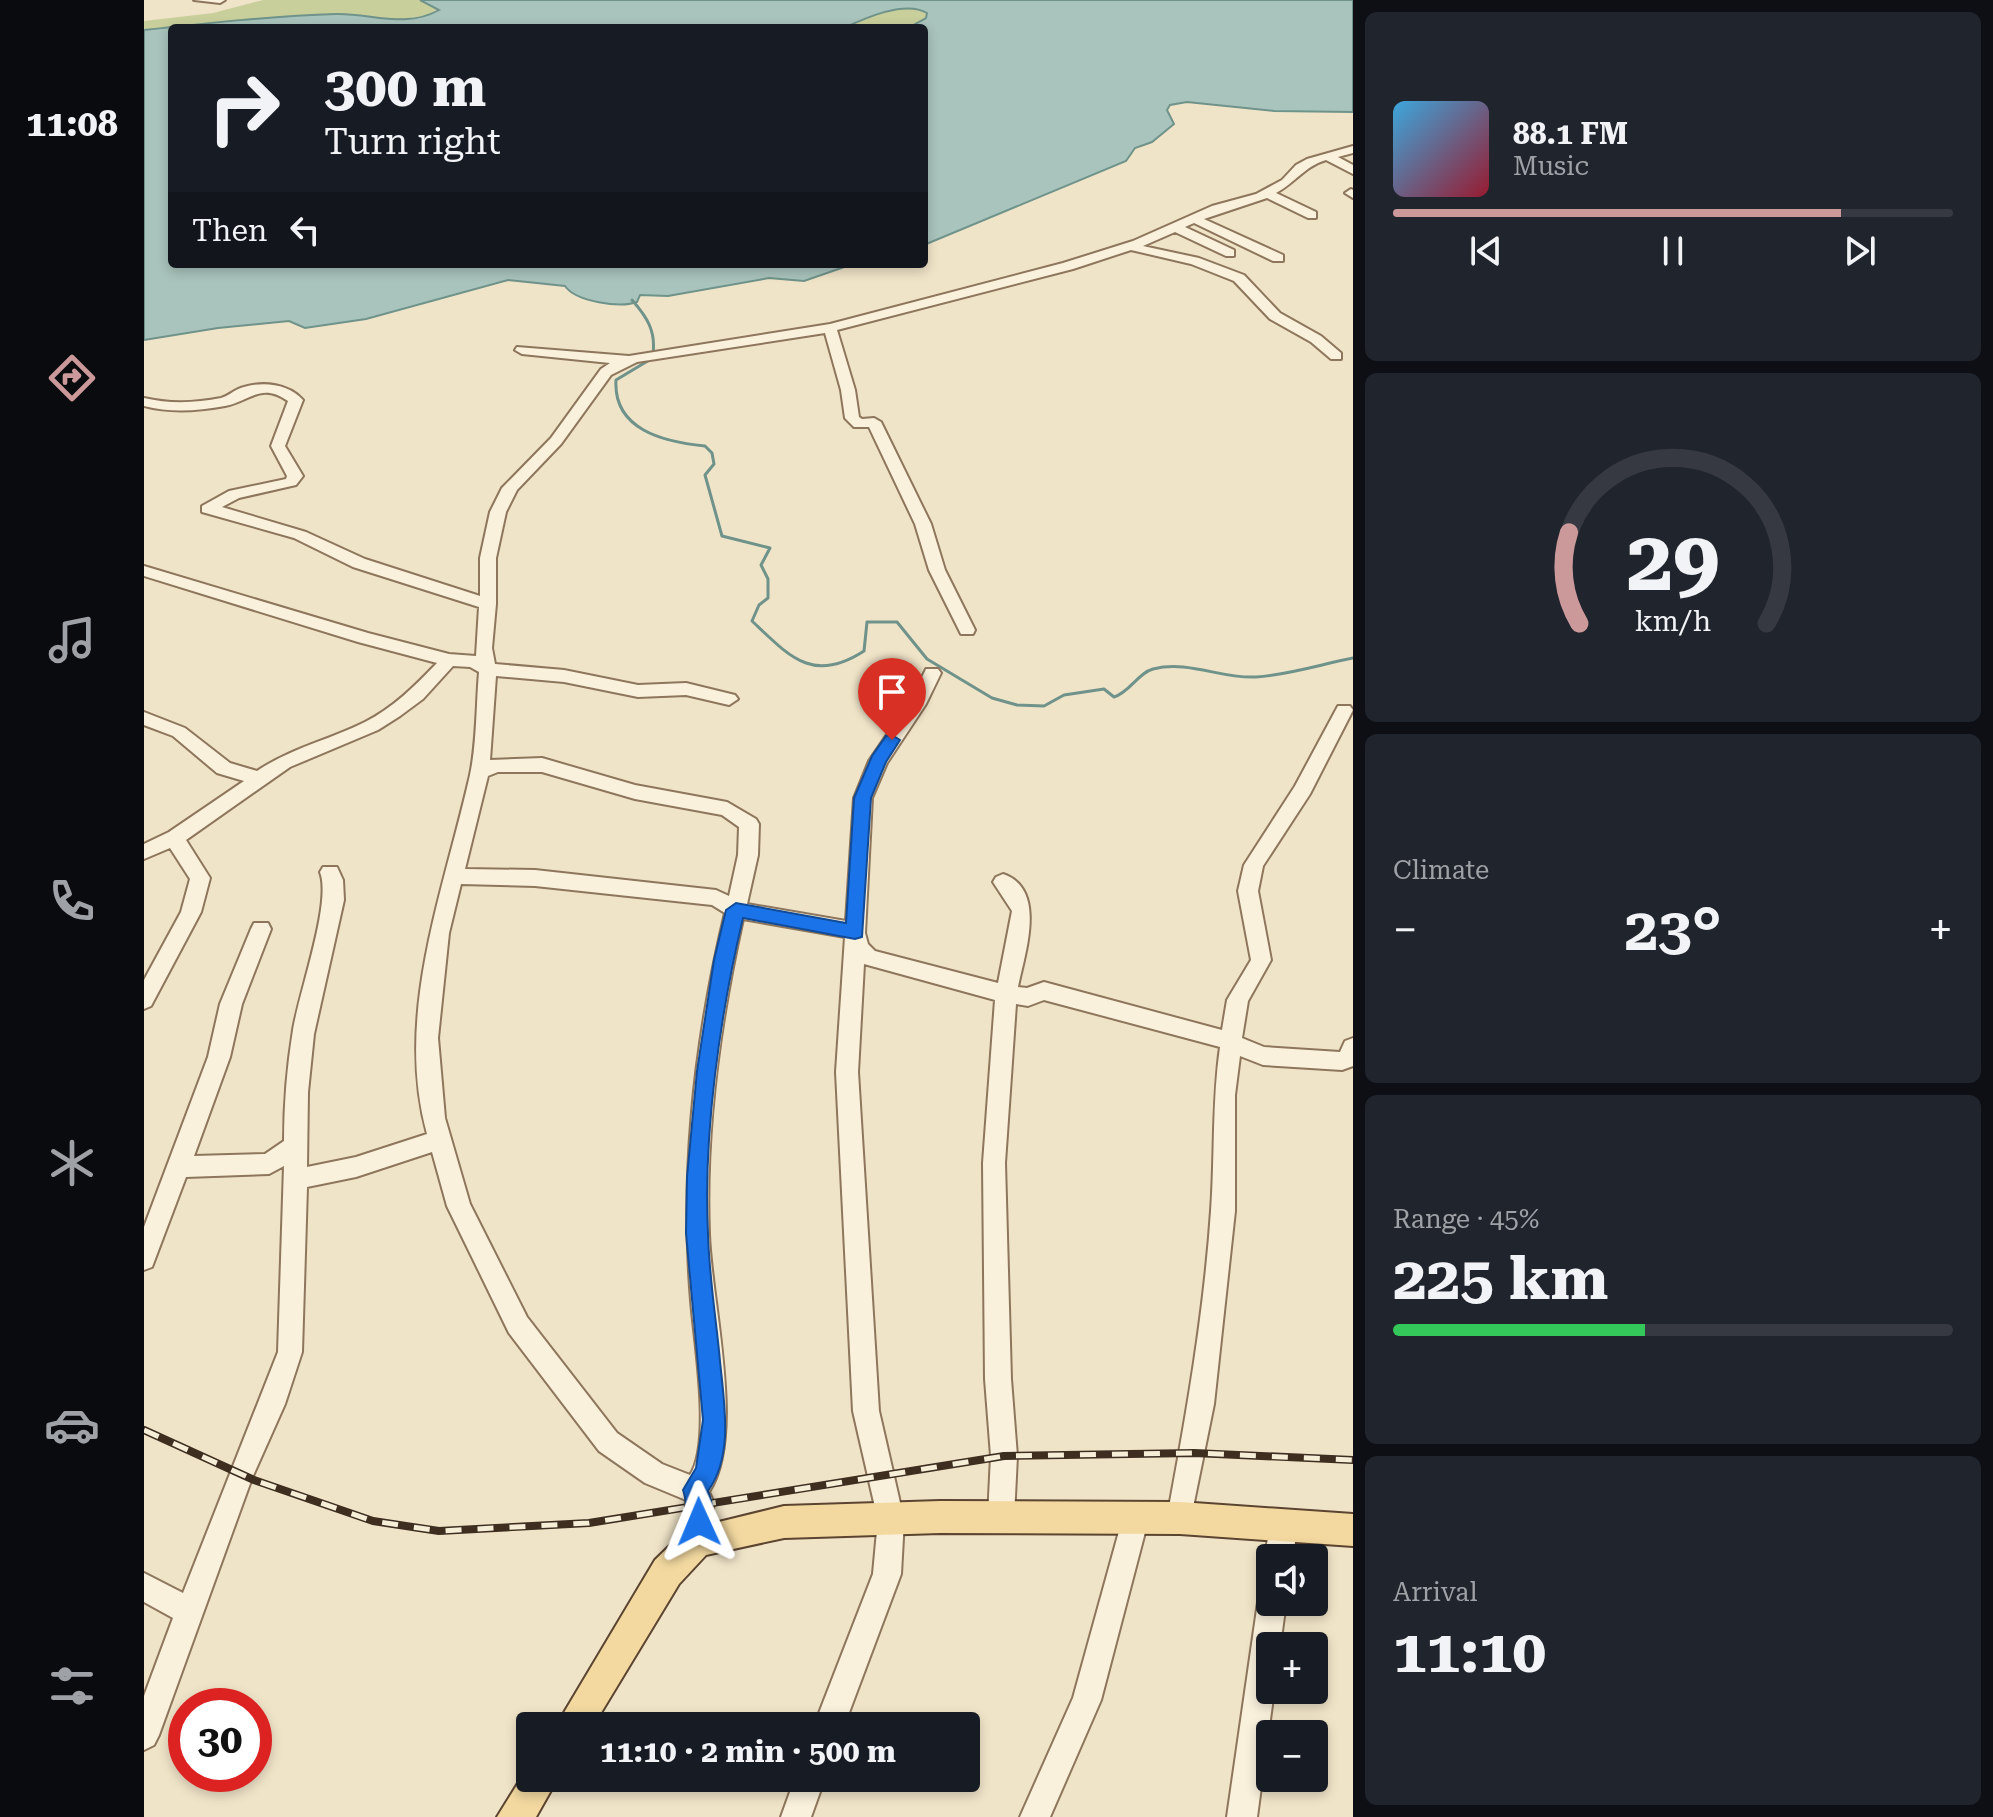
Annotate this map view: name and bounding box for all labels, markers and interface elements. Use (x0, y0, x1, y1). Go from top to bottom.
text: 300 m (324, 54, 486, 120)
icon: right (192, 56, 296, 160)
text: 11:08 (26, 103, 118, 145)
text: 88.1 FM (1513, 116, 1628, 151)
text: Turn right (324, 121, 501, 163)
text: Music (1513, 151, 1589, 181)
icon: left (283, 208, 327, 252)
text: Then (192, 213, 267, 248)
icon: previous (1464, 229, 1508, 273)
icon: pause (1651, 229, 1695, 273)
icon: next (1838, 229, 1882, 273)
icon: directions (44, 350, 100, 406)
text: 29 (1626, 512, 1720, 609)
text: km/h (1635, 604, 1711, 638)
icon: music (44, 612, 100, 668)
pin (858, 658, 926, 740)
icon: arrive (870, 670, 914, 714)
text: Climate (1393, 855, 1489, 885)
icon: phone (44, 873, 100, 929)
text: 23° (1624, 894, 1722, 965)
text: − (1393, 904, 1418, 956)
text: + (1928, 904, 1953, 956)
icon: climate (44, 1135, 100, 1191)
text: Range · 45% (1393, 1204, 1539, 1234)
text: 225 km (1393, 1243, 1608, 1314)
icon: car (44, 1397, 100, 1453)
position arrow (657, 1480, 741, 1564)
map controls (1256, 1544, 1328, 1792)
button: sound (1256, 1544, 1328, 1616)
text: Arrival (1393, 1577, 1478, 1607)
text: 11:10 (1393, 1616, 1546, 1687)
button: + (1256, 1632, 1328, 1704)
icon: filters (44, 1658, 100, 1714)
speed limit sign: 30 (168, 1688, 272, 1792)
button: − (1256, 1720, 1328, 1792)
text: 11:10 · 2 min · 500 m (600, 1734, 896, 1769)

